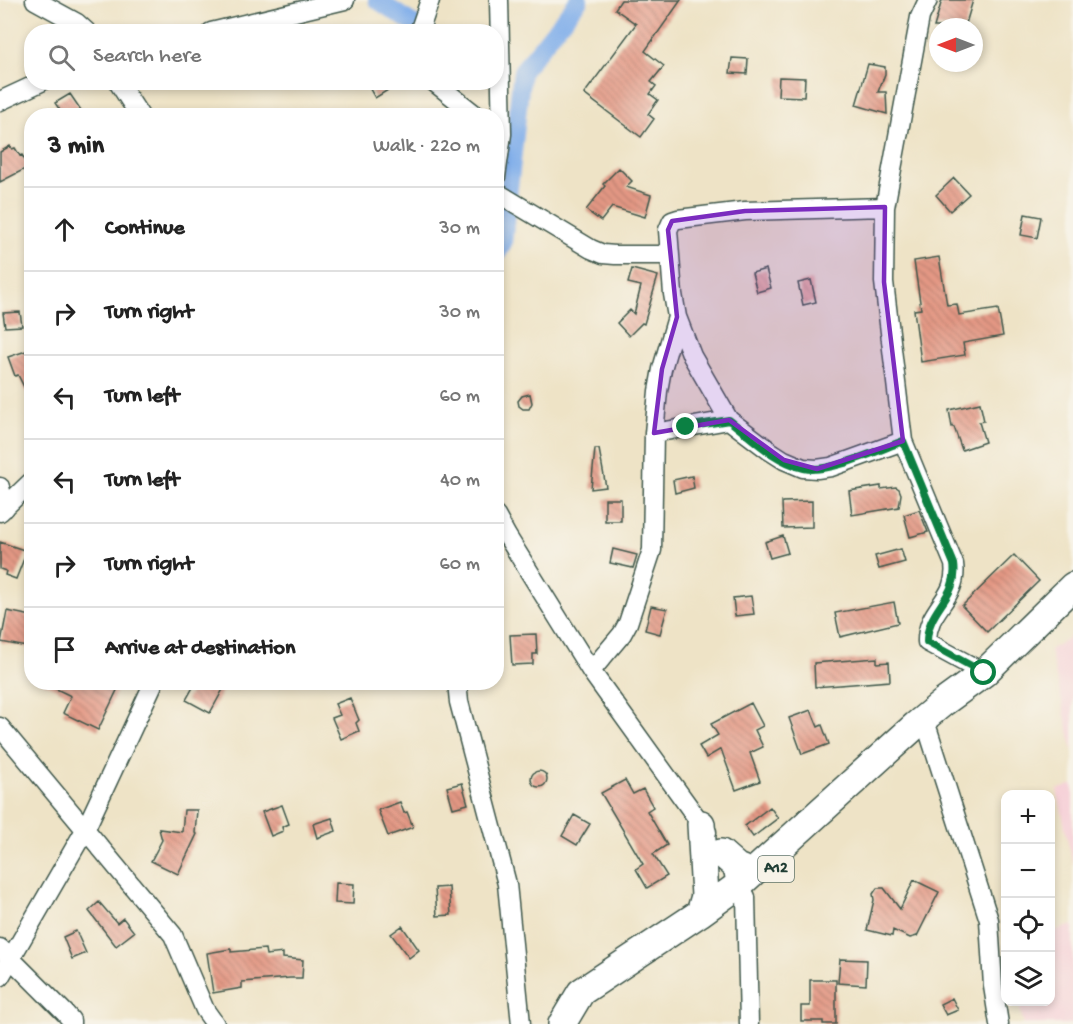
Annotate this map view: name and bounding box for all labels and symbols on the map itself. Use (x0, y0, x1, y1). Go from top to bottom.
north arrow (929, 18, 983, 72)
route end (672, 413, 698, 439)
route start (970, 659, 996, 685)
road number: A12 (758, 856, 794, 882)

